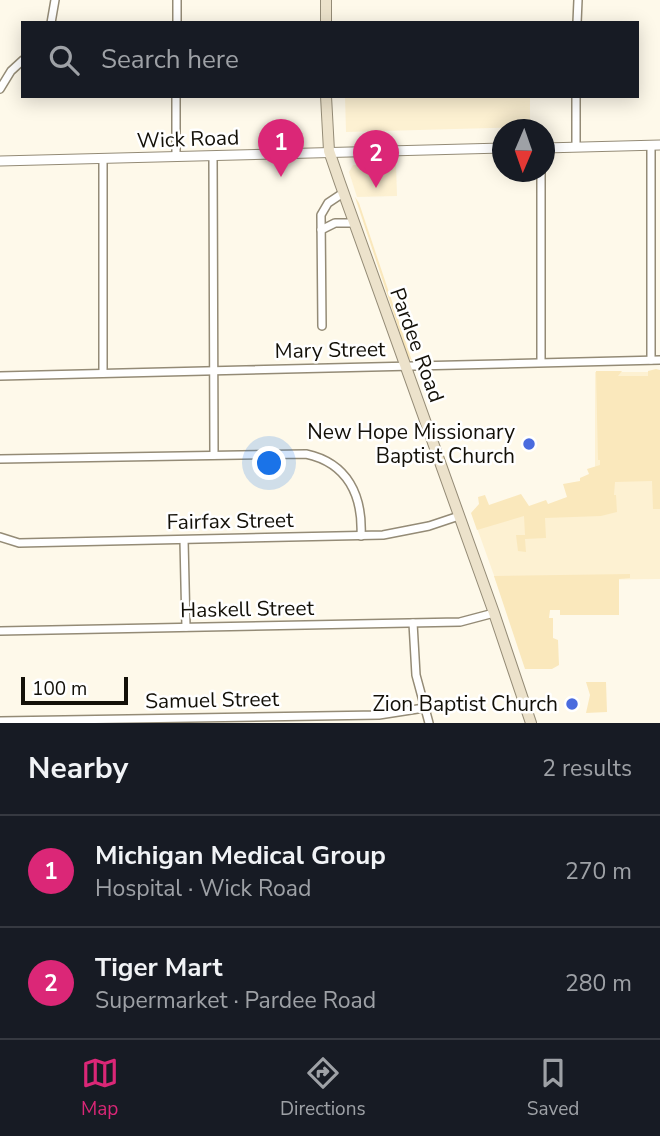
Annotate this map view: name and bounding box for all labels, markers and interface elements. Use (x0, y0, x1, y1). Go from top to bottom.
search box (21, 21, 639, 98)
icon: search (45, 41, 83, 79)
text: Search here (101, 42, 239, 77)
pin: 1 (258, 119, 304, 177)
north arrow (492, 119, 555, 182)
street label: Wick Road (136, 123, 240, 155)
pin: 2 (353, 130, 399, 188)
street label: Pardee Road (383, 284, 451, 406)
street label: Mary Street (274, 335, 386, 365)
place label: New Hope Missionary Baptist Church (307, 418, 515, 470)
marker: New Hope Missionary Baptist Church (521, 436, 537, 452)
your location (252, 446, 286, 480)
street label: Fairfax Street (166, 506, 294, 536)
street label: Haskell Street (180, 594, 315, 624)
scale bar (21, 674, 128, 706)
text: 100 m (32, 676, 87, 702)
street label: Samuel Street (145, 685, 280, 715)
place label: Zion Baptist Church (372, 690, 558, 718)
marker: Zion Baptist Church (564, 696, 580, 712)
text: Nearby (28, 748, 128, 789)
text: 2 results (542, 753, 632, 784)
text: Michigan Medical Group (95, 838, 386, 873)
text: 1 (44, 856, 58, 887)
text: 270 m (565, 856, 632, 887)
text: Hospital · Wick Road (95, 873, 311, 904)
text: Tiger Mart (95, 950, 222, 985)
text: 2 (44, 968, 58, 999)
text: 280 m (565, 968, 632, 999)
text: Supermarket · Pardee Road (95, 985, 376, 1016)
tab: Map (81, 1054, 119, 1122)
tab: Directions (280, 1054, 366, 1122)
tab: Saved (527, 1054, 579, 1122)

